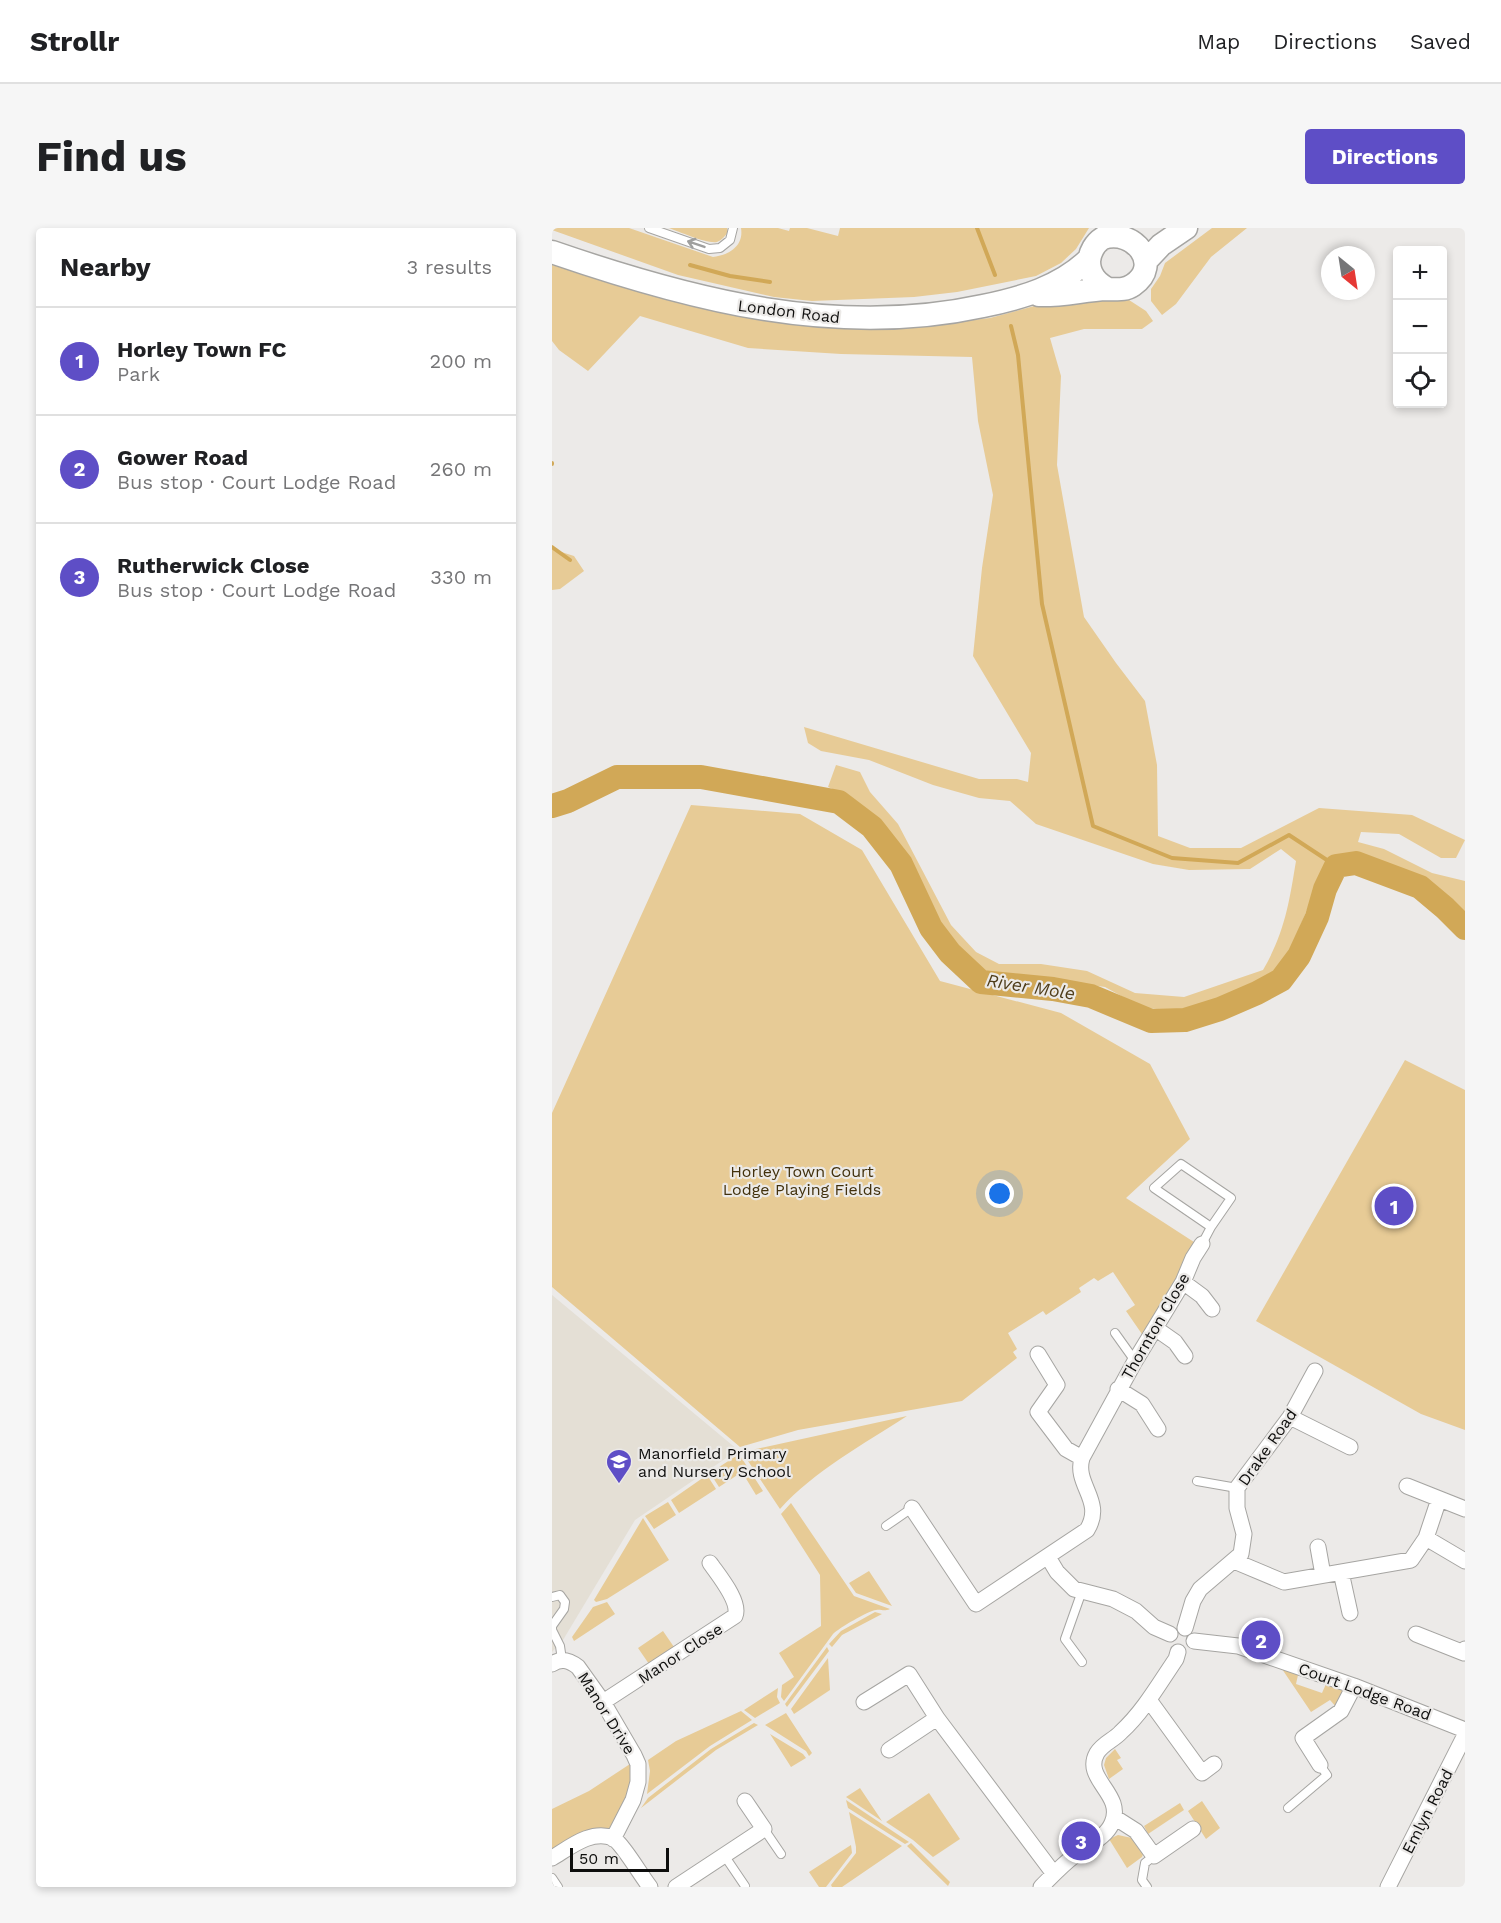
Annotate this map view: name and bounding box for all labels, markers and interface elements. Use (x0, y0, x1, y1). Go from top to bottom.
text: Strollr (30, 25, 119, 58)
text: Map (1197, 29, 1240, 54)
text: Directions (1273, 29, 1377, 54)
text: Saved (1410, 29, 1471, 54)
button: Directions (1305, 129, 1465, 184)
text: Find us (36, 132, 187, 181)
one-way arrow (687, 238, 706, 249)
north arrow (1321, 246, 1375, 300)
map controls (1393, 246, 1447, 408)
button: + (1393, 246, 1447, 300)
text: Nearby (60, 252, 151, 282)
text: 3 results (407, 255, 492, 279)
street label: London Road (737, 296, 841, 327)
button: − (1393, 300, 1447, 354)
text: Horley Town FC (117, 337, 287, 362)
text: 1 (75, 349, 84, 373)
text: 200 m (430, 349, 492, 373)
button: locate (1393, 354, 1447, 408)
text: Park (117, 362, 160, 386)
text: Gower Road (117, 445, 248, 470)
text: 2 (74, 457, 85, 481)
text: 260 m (430, 457, 492, 481)
text: Bus stop · Court Lodge Road (117, 470, 396, 494)
text: Rutherwick Close (117, 553, 309, 578)
text: 3 (74, 565, 85, 589)
text: 330 m (430, 565, 492, 589)
text: Bus stop · Court Lodge Road (117, 578, 396, 602)
water label: River Mole (985, 969, 1077, 1004)
park label: Horley Town Court Lodge Playing Fields (723, 1162, 881, 1199)
your location (985, 1179, 1014, 1208)
pin: 1 (1374, 1184, 1414, 1228)
street label: Thornton Close (1117, 1270, 1194, 1383)
street label: Drake Road (1234, 1405, 1301, 1489)
place label: Manorfield Primary and Nursery School (638, 1444, 791, 1481)
school or university icon: Manorfield Primary and Nursery School (604, 1447, 634, 1485)
pin: 2 (1242, 1618, 1280, 1662)
street label: Manor Close (634, 1619, 726, 1688)
street label: Court Lodge Road (1296, 1659, 1434, 1724)
street label: Manor Drive (574, 1669, 639, 1758)
street label: Emlyn Road (1398, 1766, 1457, 1857)
pin: 3 (1062, 1818, 1100, 1864)
scale bar (570, 1845, 669, 1872)
text: 50 m (579, 1849, 619, 1868)

